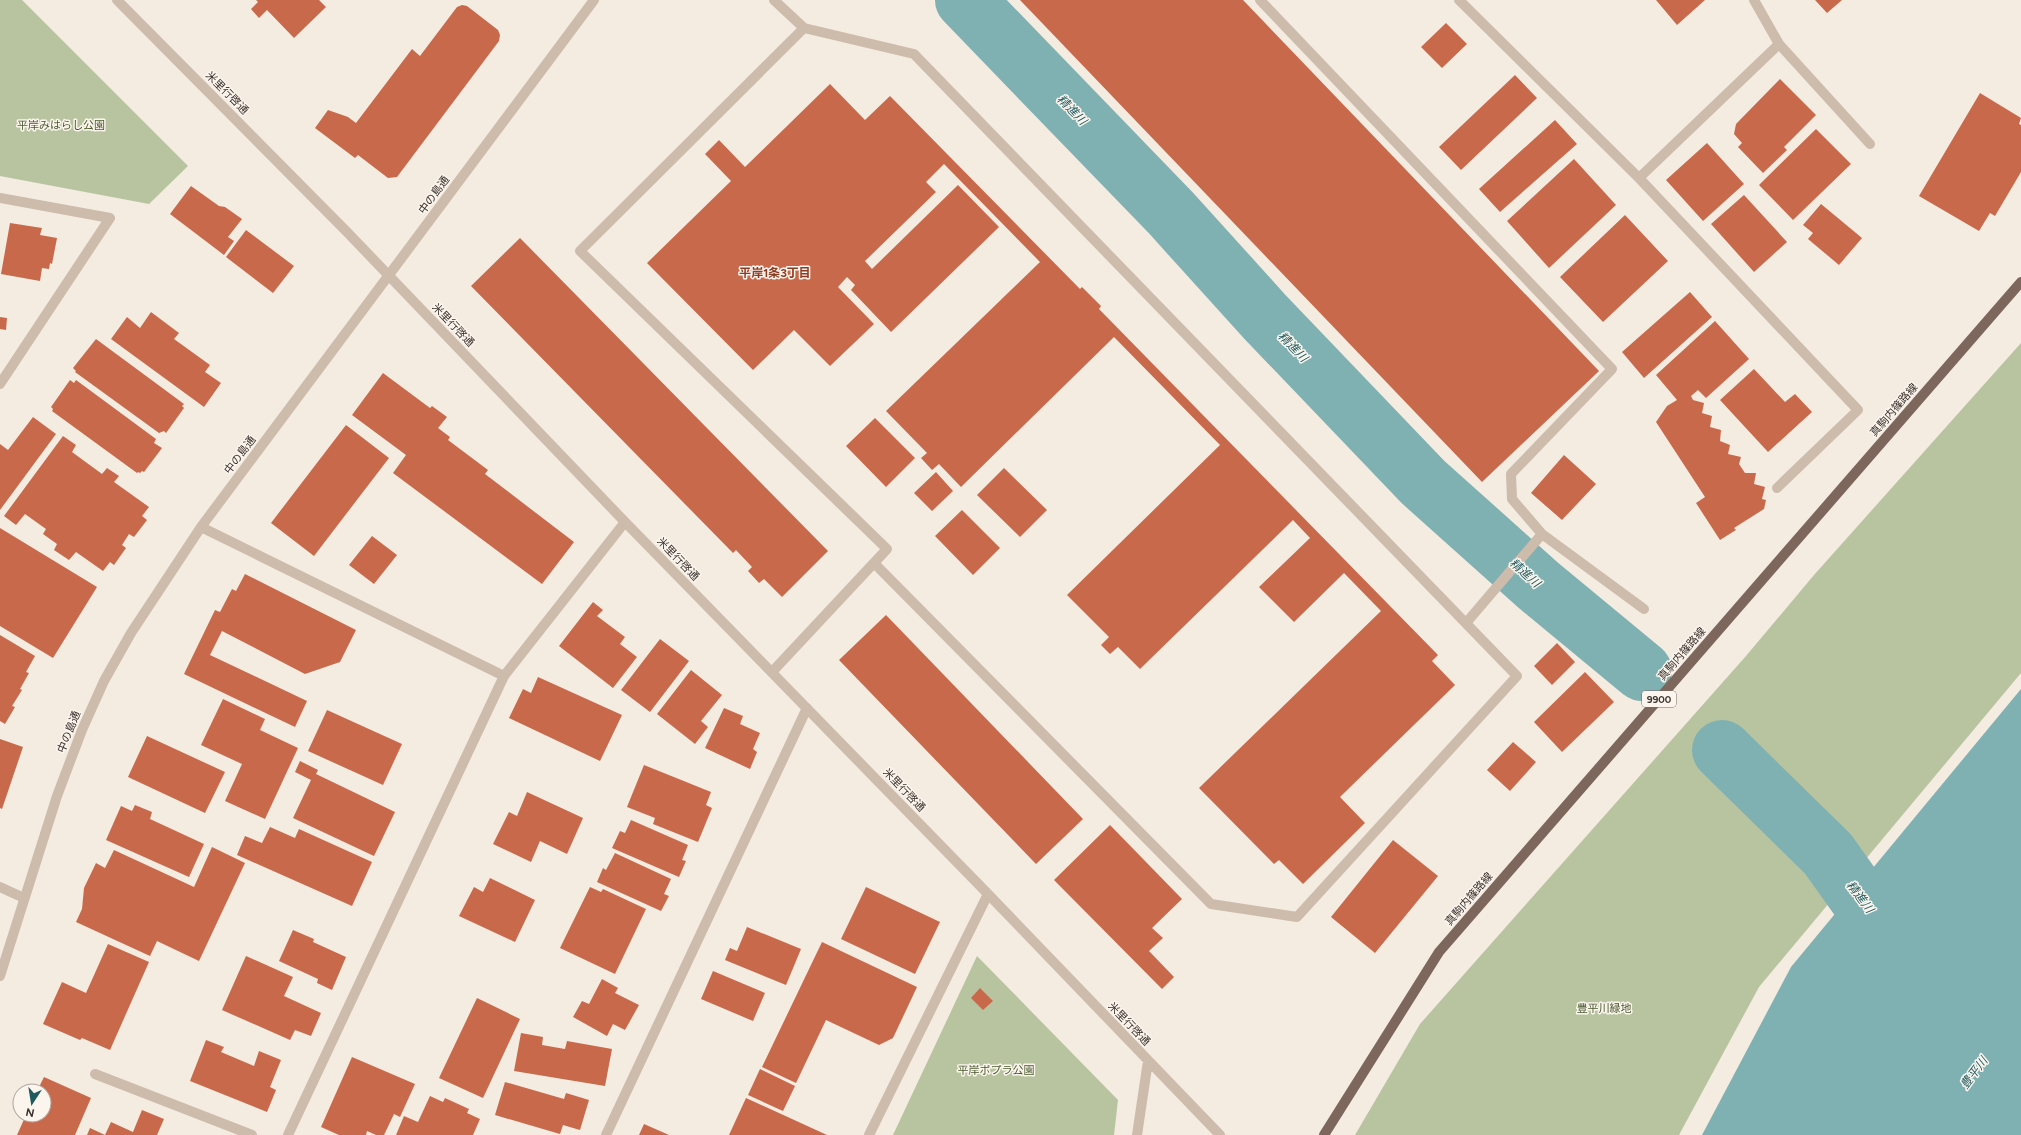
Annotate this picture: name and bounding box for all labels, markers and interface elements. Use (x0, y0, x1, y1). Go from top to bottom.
street label: 米里行啓通 (203, 69, 251, 117)
water label: 精進川 (1054, 92, 1091, 129)
park label: 平岸みはらし公園 (17, 119, 105, 132)
street label: 中の島通 (416, 173, 452, 217)
district label: 平岸1条3丁目 (739, 266, 811, 280)
street label: 米里行啓通 (429, 301, 477, 349)
water label: 精進川 (1275, 329, 1312, 366)
street label: 真駒内篠路線 (1867, 381, 1921, 439)
street label: 中の島通 (222, 434, 258, 476)
street label: 米里行啓通 (654, 535, 702, 583)
water label: 精進川 (1507, 556, 1545, 592)
street label: 真駒内篠路線 (1655, 625, 1709, 683)
road number: 9900 (1642, 691, 1676, 707)
street label: 中の島通 (55, 709, 83, 755)
street label: 米里行啓通 (880, 766, 928, 814)
street label: 真駒内篠路線 (1442, 870, 1496, 928)
water label: 精進川 (1844, 878, 1878, 917)
street label: 米里行啓通 (1105, 1000, 1153, 1048)
park label: 豊平川緑地 (1577, 1002, 1632, 1015)
water label: 豊平川 (1958, 1053, 1992, 1092)
park label: 平岸ポプラ公園 (958, 1064, 1035, 1077)
north arrow (12, 1083, 52, 1123)
text: N (25, 1105, 36, 1120)

